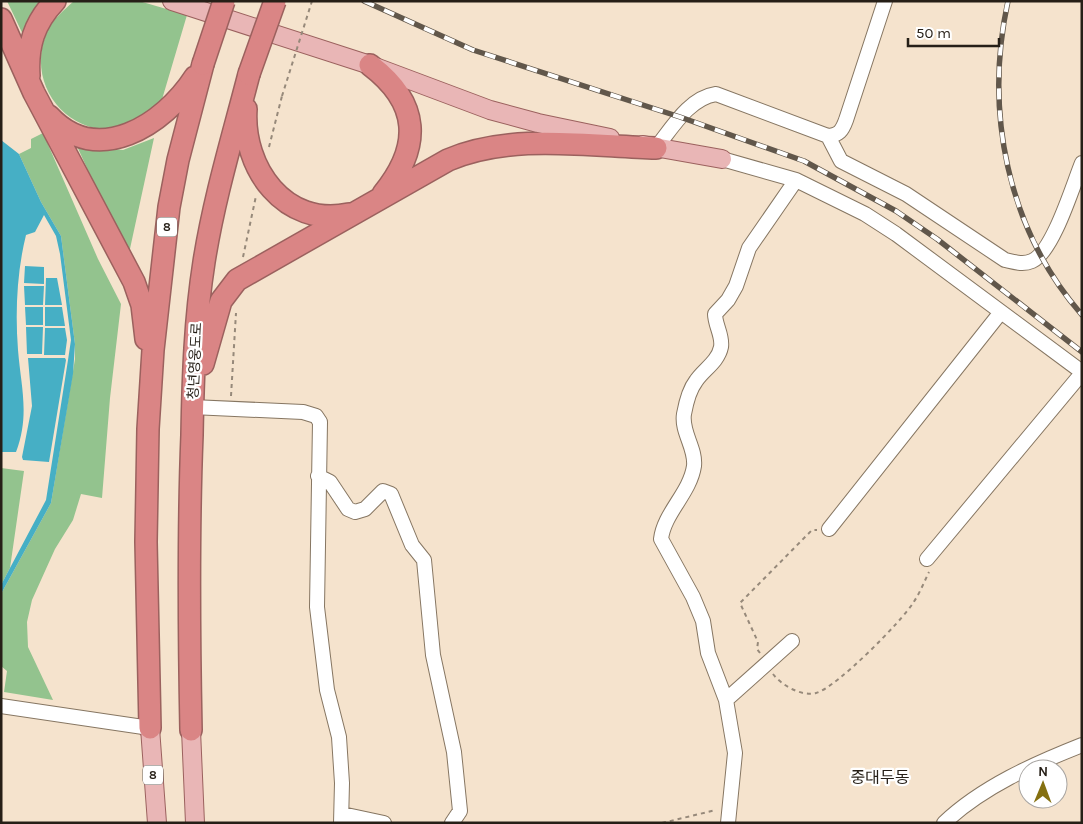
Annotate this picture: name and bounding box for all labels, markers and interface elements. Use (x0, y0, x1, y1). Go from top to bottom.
scale bar (908, 15, 999, 47)
text: 50 m (916, 24, 951, 42)
road number: 8 (157, 218, 177, 236)
street label: 청년영웅도로 (184, 322, 206, 400)
north arrow (1018, 759, 1068, 809)
text: N (1038, 763, 1048, 780)
road number: 8 (143, 766, 163, 784)
district label: 중대두동 (851, 768, 910, 787)

